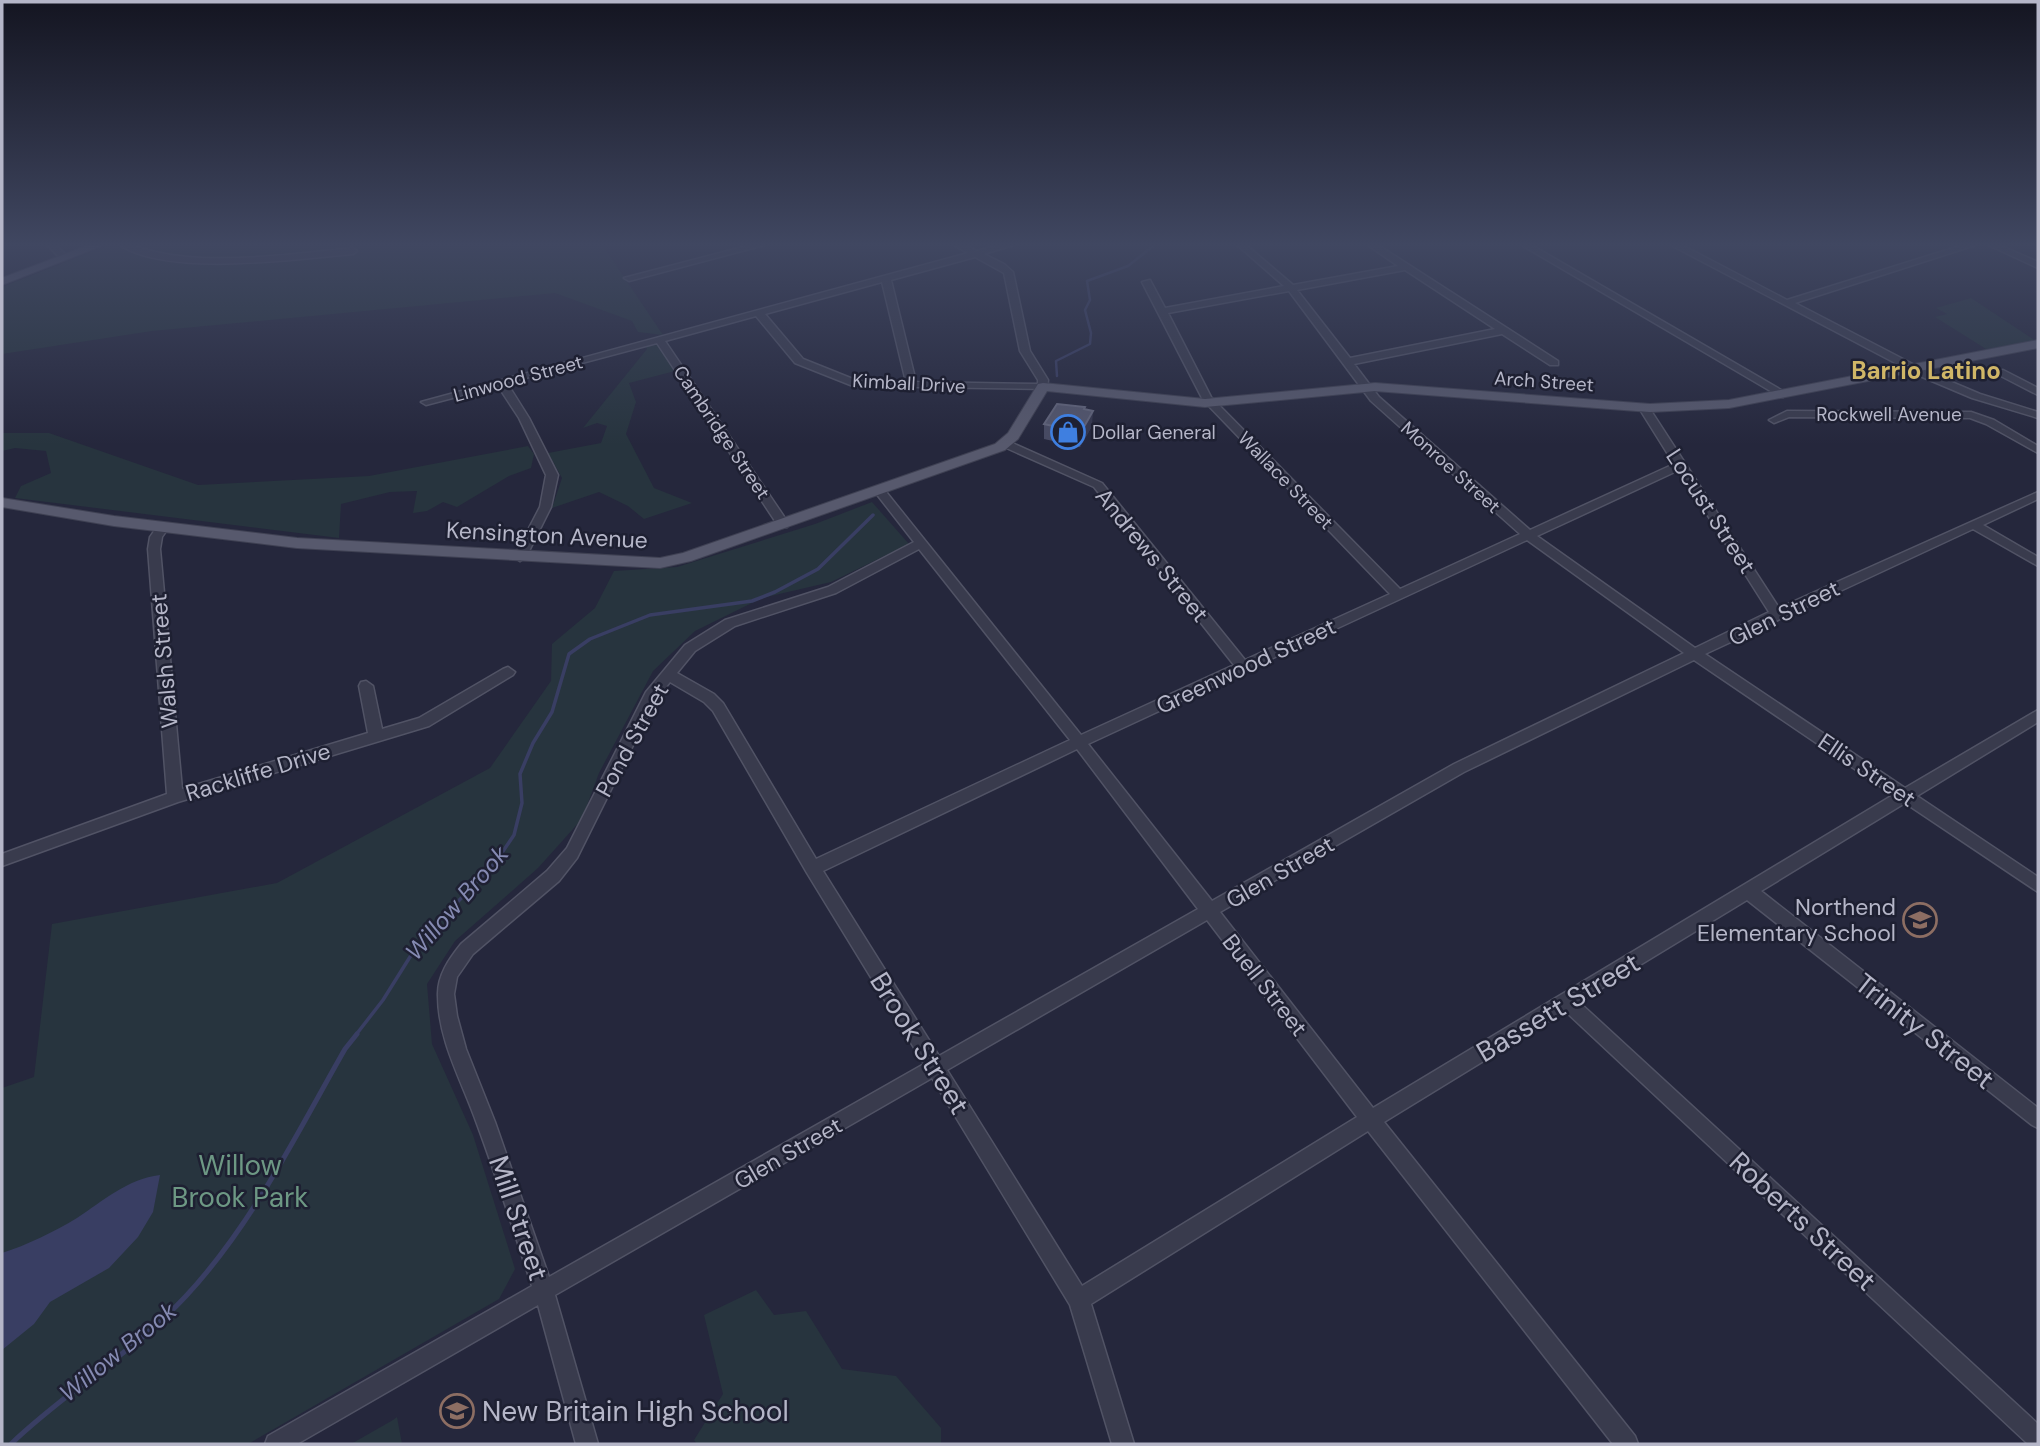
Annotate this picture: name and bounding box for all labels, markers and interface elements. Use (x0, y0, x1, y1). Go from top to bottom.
street label: Linwood Street (451, 349, 586, 408)
district label: Barrio Latino (1851, 355, 2001, 386)
street label: Cambridge Street (668, 361, 776, 504)
street label: Arch Street (1493, 366, 1595, 397)
street label: Kimball Drive (852, 368, 966, 399)
street label: Rockwell Avenue (1816, 402, 1962, 427)
shop icon: Dollar General (1049, 413, 1087, 451)
street label: Monroe Street (1396, 416, 1506, 519)
place label: Dollar General (1092, 420, 1216, 445)
street label: Wallace Street (1232, 426, 1339, 535)
street label: Locust Street (1659, 443, 1763, 579)
street label: Andrews Street (1089, 482, 1215, 628)
street label: Kensington Avenue (445, 515, 649, 555)
street label: Glen Street (1723, 573, 1845, 653)
street label: Walsh Street (143, 593, 185, 729)
street label: Greenwood Street (1151, 611, 1341, 721)
street label: Pond Street (589, 678, 675, 802)
street label: Ellis Street (1812, 726, 1922, 814)
street label: Rackliffe Drive (182, 736, 334, 808)
street label: Glen Street (1220, 829, 1340, 915)
water label: Willow Brook (398, 838, 515, 967)
place label: Northend Elementary School (1697, 892, 1896, 948)
school or university icon: Northend Elementary School (1901, 901, 1939, 939)
street label: Buell Street (1216, 928, 1314, 1042)
street label: Bassett Street (1470, 944, 1647, 1071)
street label: Brook Street (861, 965, 978, 1121)
street label: Trinity Street (1847, 965, 2002, 1097)
street label: Glen Street (728, 1110, 848, 1196)
street label: Roberts Street (1721, 1144, 1884, 1299)
park label: Willow Brook Park (172, 1147, 308, 1216)
street label: Mill Street (480, 1151, 557, 1285)
water label: Willow Brook (53, 1294, 183, 1408)
school or university icon: New Britain High School (438, 1392, 476, 1430)
place label: New Britain High School (482, 1393, 789, 1430)

